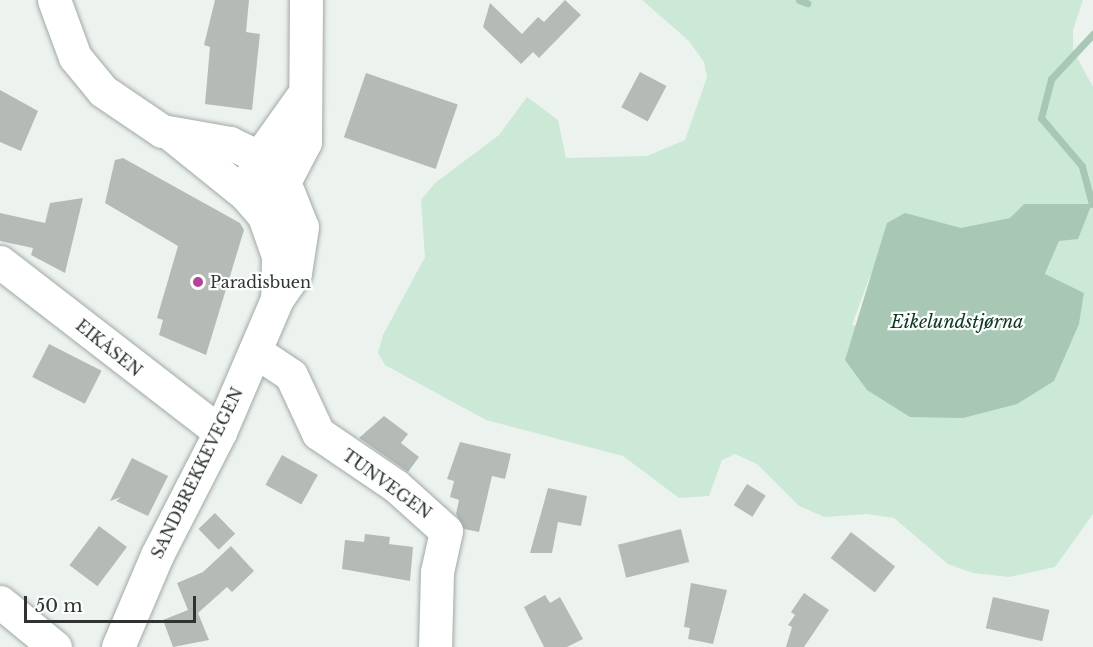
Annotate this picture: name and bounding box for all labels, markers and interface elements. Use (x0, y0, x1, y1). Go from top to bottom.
place label: Paradisbuen (210, 272, 311, 292)
marker: Paradisbuen (191, 275, 205, 289)
water label: Eikelundstjørna (890, 311, 1024, 333)
street label: EIKÅSEN (72, 316, 146, 380)
street label: SANDBREKKEVEGEN (147, 384, 247, 562)
street label: TUNVEGEN (339, 445, 435, 523)
scale bar (27, 584, 200, 622)
text: 50 m (35, 595, 83, 617)

